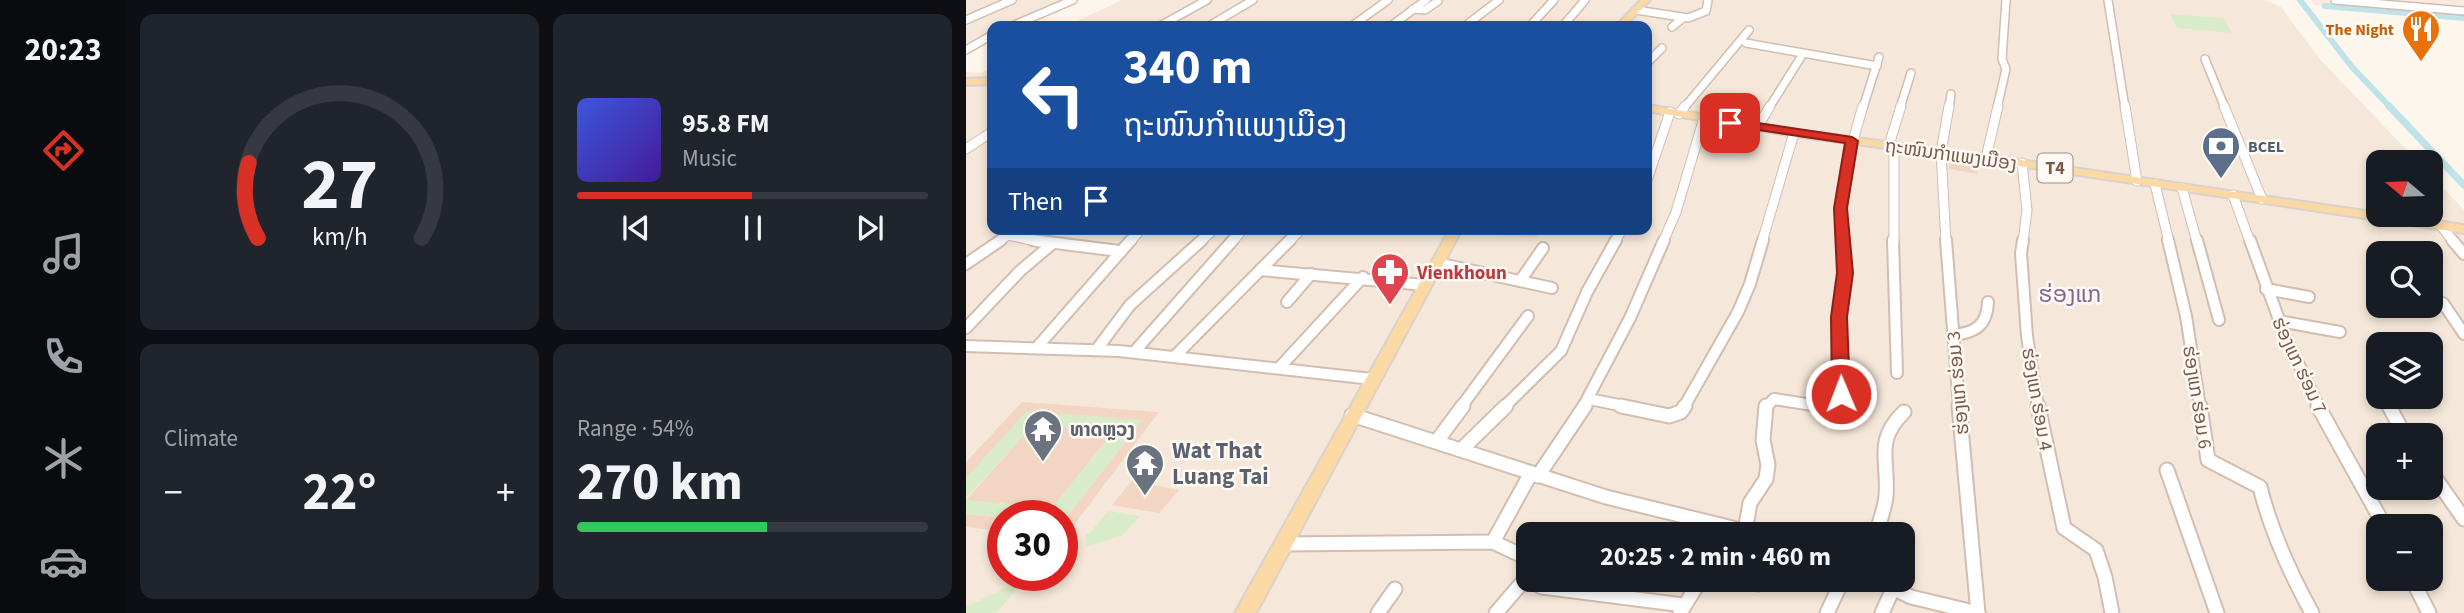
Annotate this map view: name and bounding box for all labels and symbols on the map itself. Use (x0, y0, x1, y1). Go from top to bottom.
restaurant icon: The Night (2400, 8, 2442, 63)
place label: The Night (2326, 19, 2394, 41)
pin (1700, 93, 1760, 153)
bank icon: BCEL (2200, 125, 2242, 180)
street label: ຖະໜົນກຳແພງເມືອງ (1883, 133, 2019, 178)
place label: BCEL (2248, 136, 2284, 158)
north arrow (2366, 150, 2443, 228)
road number: T4 (2038, 154, 2072, 182)
pharmacy icon: Vienkhoun (1369, 251, 1411, 306)
place label: Vienkhoun (1416, 260, 1507, 287)
district label: ຮ່ອງແກ (2039, 278, 2101, 311)
street label: ຮ່ອງແກ ຮ່ອມ 7 (2264, 313, 2333, 419)
street label: ຮ່ອງແກ ຮ່ອມ 3 (1941, 330, 1976, 436)
street label: ຮ່ອງແກ ຮ່ອມ 6 (2175, 344, 2218, 451)
street label: ຮ່ອງແກ ຮ່ອມ 4 (2014, 346, 2059, 453)
position arrow (1804, 357, 1878, 431)
temple icon: ທາດຫຼວງ (1022, 408, 1064, 463)
place label: ທາດຫຼວງ (1070, 417, 1135, 444)
place label: Wat That Luang Tai (1172, 434, 1269, 493)
temple icon: Wat That Luang Tai (1124, 442, 1166, 497)
speed limit sign: 30 (987, 500, 1078, 591)

